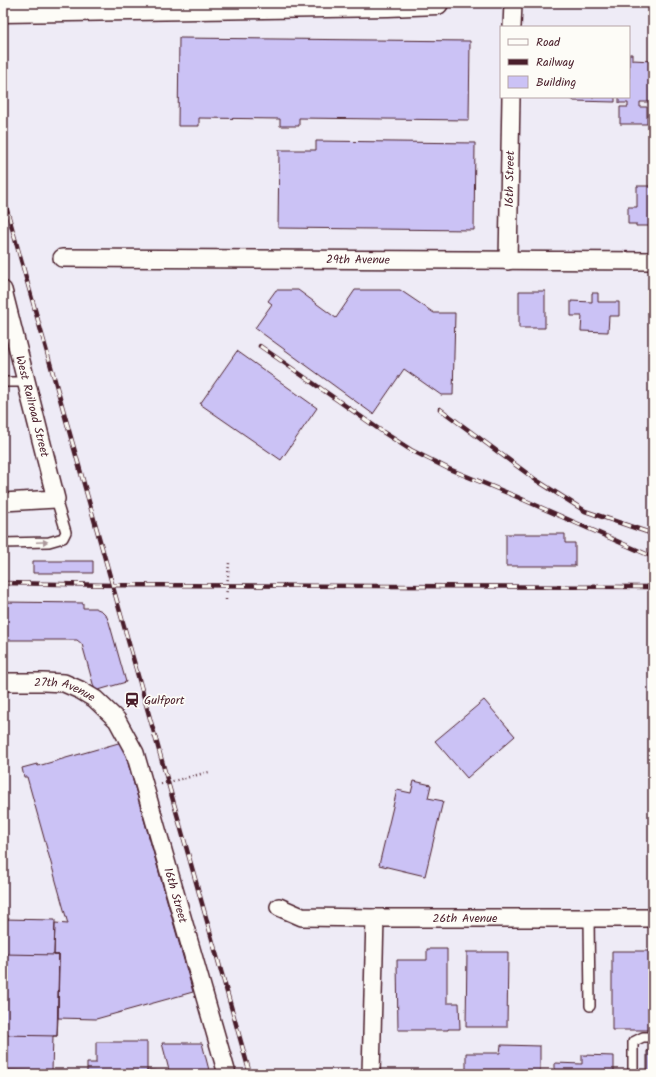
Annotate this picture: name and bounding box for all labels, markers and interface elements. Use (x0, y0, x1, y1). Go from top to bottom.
legend (500, 26, 630, 98)
text: Road (536, 33, 561, 52)
text: Railway (536, 53, 574, 72)
text: Building (536, 73, 576, 92)
street label: 16th Street (499, 150, 520, 208)
street label: 29th Avenue (326, 250, 391, 269)
street label: West Railroad Street (10, 353, 55, 459)
one-way arrow (36, 539, 49, 545)
street label: 27th Avenue (34, 672, 99, 707)
station icon: Gulfport (123, 691, 141, 709)
place label: Gulfport (144, 691, 185, 710)
street label: 16th Street (159, 865, 193, 926)
street label: 26th Avenue (432, 909, 498, 928)

